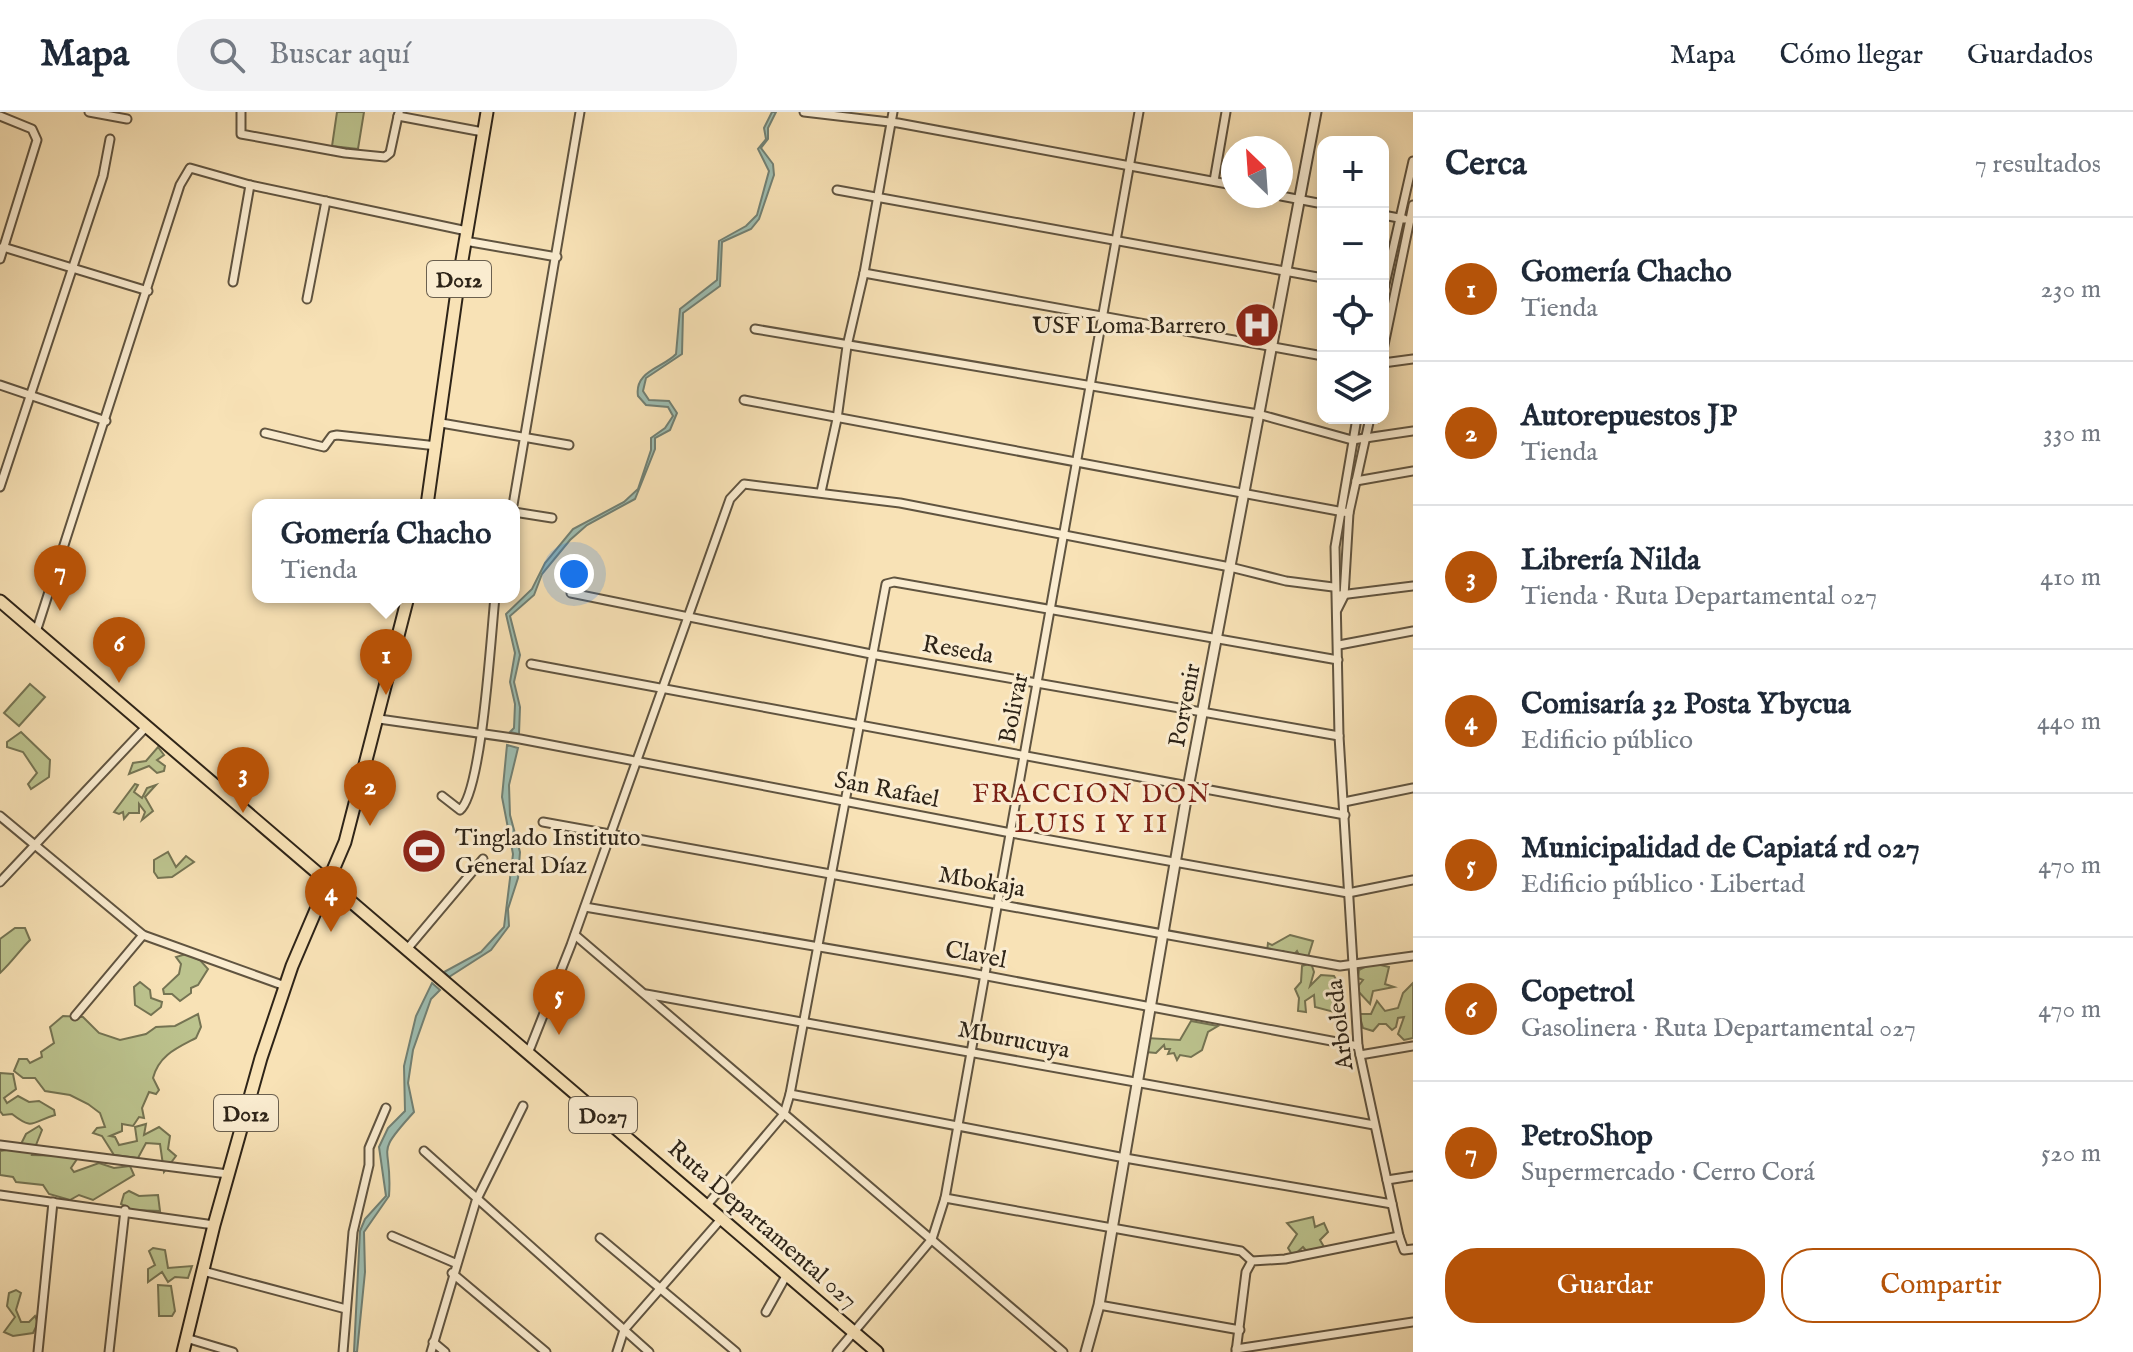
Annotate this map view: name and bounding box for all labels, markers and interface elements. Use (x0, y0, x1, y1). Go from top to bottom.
search box (177, 19, 737, 91)
text: Mapa (40, 31, 129, 79)
icon: search (205, 33, 249, 77)
text: Buscar aquí (269, 36, 410, 74)
text: Mapa (1670, 38, 1735, 73)
text: Cómo llegar (1779, 38, 1923, 73)
text: Guardados (1967, 38, 2093, 73)
north arrow (1221, 136, 1293, 208)
map controls (1317, 136, 1389, 424)
button: + (1317, 136, 1389, 208)
text: Cerca (1445, 143, 1527, 186)
text: 7 resultados (1975, 148, 2101, 181)
button: − (1317, 208, 1389, 280)
text: Gomería Chacho (1521, 254, 1732, 292)
road number: D012 (427, 261, 491, 297)
text: 1 (1466, 273, 1476, 306)
text: 230 m (2041, 273, 2101, 306)
button: locate (1317, 280, 1389, 352)
text: Tienda (1521, 292, 1598, 325)
hospital icon: USF Loma Barrero (1233, 301, 1281, 349)
place label: USF Loma Barrero (1032, 311, 1226, 342)
button: layers (1317, 352, 1389, 424)
text: Autorepuestos JP (1521, 398, 1737, 436)
text: 2 (1465, 417, 1477, 450)
text: 330 m (2043, 417, 2101, 450)
text: Tienda (1521, 436, 1598, 469)
popup (252, 499, 520, 603)
text: Gomería Chacho (281, 516, 491, 554)
text: Librería Nilda (1521, 542, 1700, 580)
pin: 7 (34, 545, 86, 611)
text: Tienda (281, 554, 357, 587)
your location (554, 554, 594, 594)
text: 3 (1466, 561, 1476, 594)
text: 410 m (2040, 561, 2101, 594)
text: Tienda · Ruta Departamental 027 (1521, 580, 1877, 613)
pin: 6 (93, 617, 145, 683)
pin: 1 (360, 629, 412, 695)
street label: Reseda (920, 629, 996, 672)
street label: Porvenir (1162, 661, 1209, 750)
street label: Bolivar (992, 670, 1037, 746)
text: Comisaría 32 Posta Ybycua (1521, 686, 1851, 724)
text: 4 (1465, 705, 1477, 738)
text: 440 m (2037, 705, 2101, 738)
text: Edificio público (1521, 724, 1693, 757)
pin: 3 (217, 747, 269, 813)
pin: 2 (344, 760, 396, 826)
street label: San Rafael (832, 765, 942, 816)
district label: FRACCION DON LUIS I Y II (972, 778, 1212, 841)
place label: Tinglado Instituto General Díaz (455, 823, 641, 882)
sports icon: Tinglado Instituto General Díaz (400, 827, 448, 875)
text: Municipalidad de Capiatá rd 027 (1521, 830, 1920, 868)
text: 5 (1466, 849, 1476, 882)
text: 470 m (2038, 849, 2101, 882)
street label: Mbokaja (936, 860, 1028, 905)
pin: 4 (305, 866, 357, 932)
text: Edificio público · Libertad (1521, 868, 1805, 901)
street label: Clavel (942, 934, 1009, 977)
pin: 5 (533, 969, 585, 1035)
text: Copetrol (1521, 974, 1634, 1012)
street label: Arboleda (1319, 977, 1362, 1073)
text: 6 (1466, 993, 1476, 1026)
text: 470 m (2038, 993, 2101, 1026)
text: Gasolinera · Ruta Departamental 027 (1521, 1012, 1916, 1045)
street label: Mburucuya (955, 1014, 1073, 1067)
road number: D012 (214, 1095, 278, 1131)
road number: D027 (569, 1097, 637, 1133)
text: PetroShop (1521, 1118, 1653, 1156)
street label: Ruta Departamental 027 (660, 1134, 864, 1316)
text: 7 (1465, 1137, 1477, 1170)
text: 520 m (2041, 1137, 2101, 1170)
text: Supermercado · Cerro Corá (1521, 1156, 1815, 1189)
button: Guardar (1445, 1248, 1765, 1323)
button: Compartir (1781, 1248, 2101, 1323)

